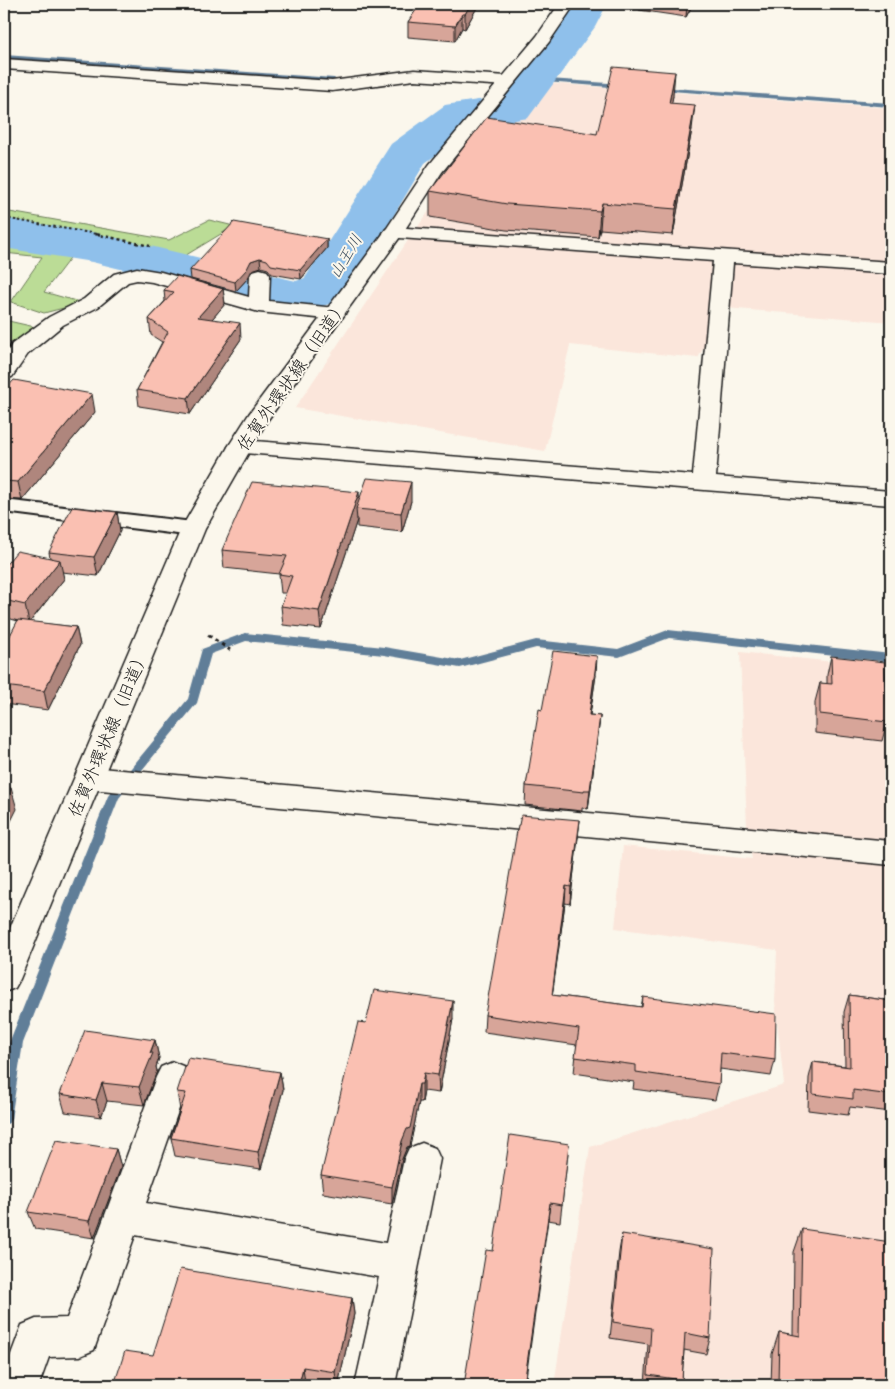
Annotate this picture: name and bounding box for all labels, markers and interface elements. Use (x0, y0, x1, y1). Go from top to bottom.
water label: 山王川 (324, 230, 366, 282)
street label: 佐賀外環状線（旧道） (231, 295, 353, 455)
street label: 佐賀外環状線（旧道） (62, 646, 154, 820)

